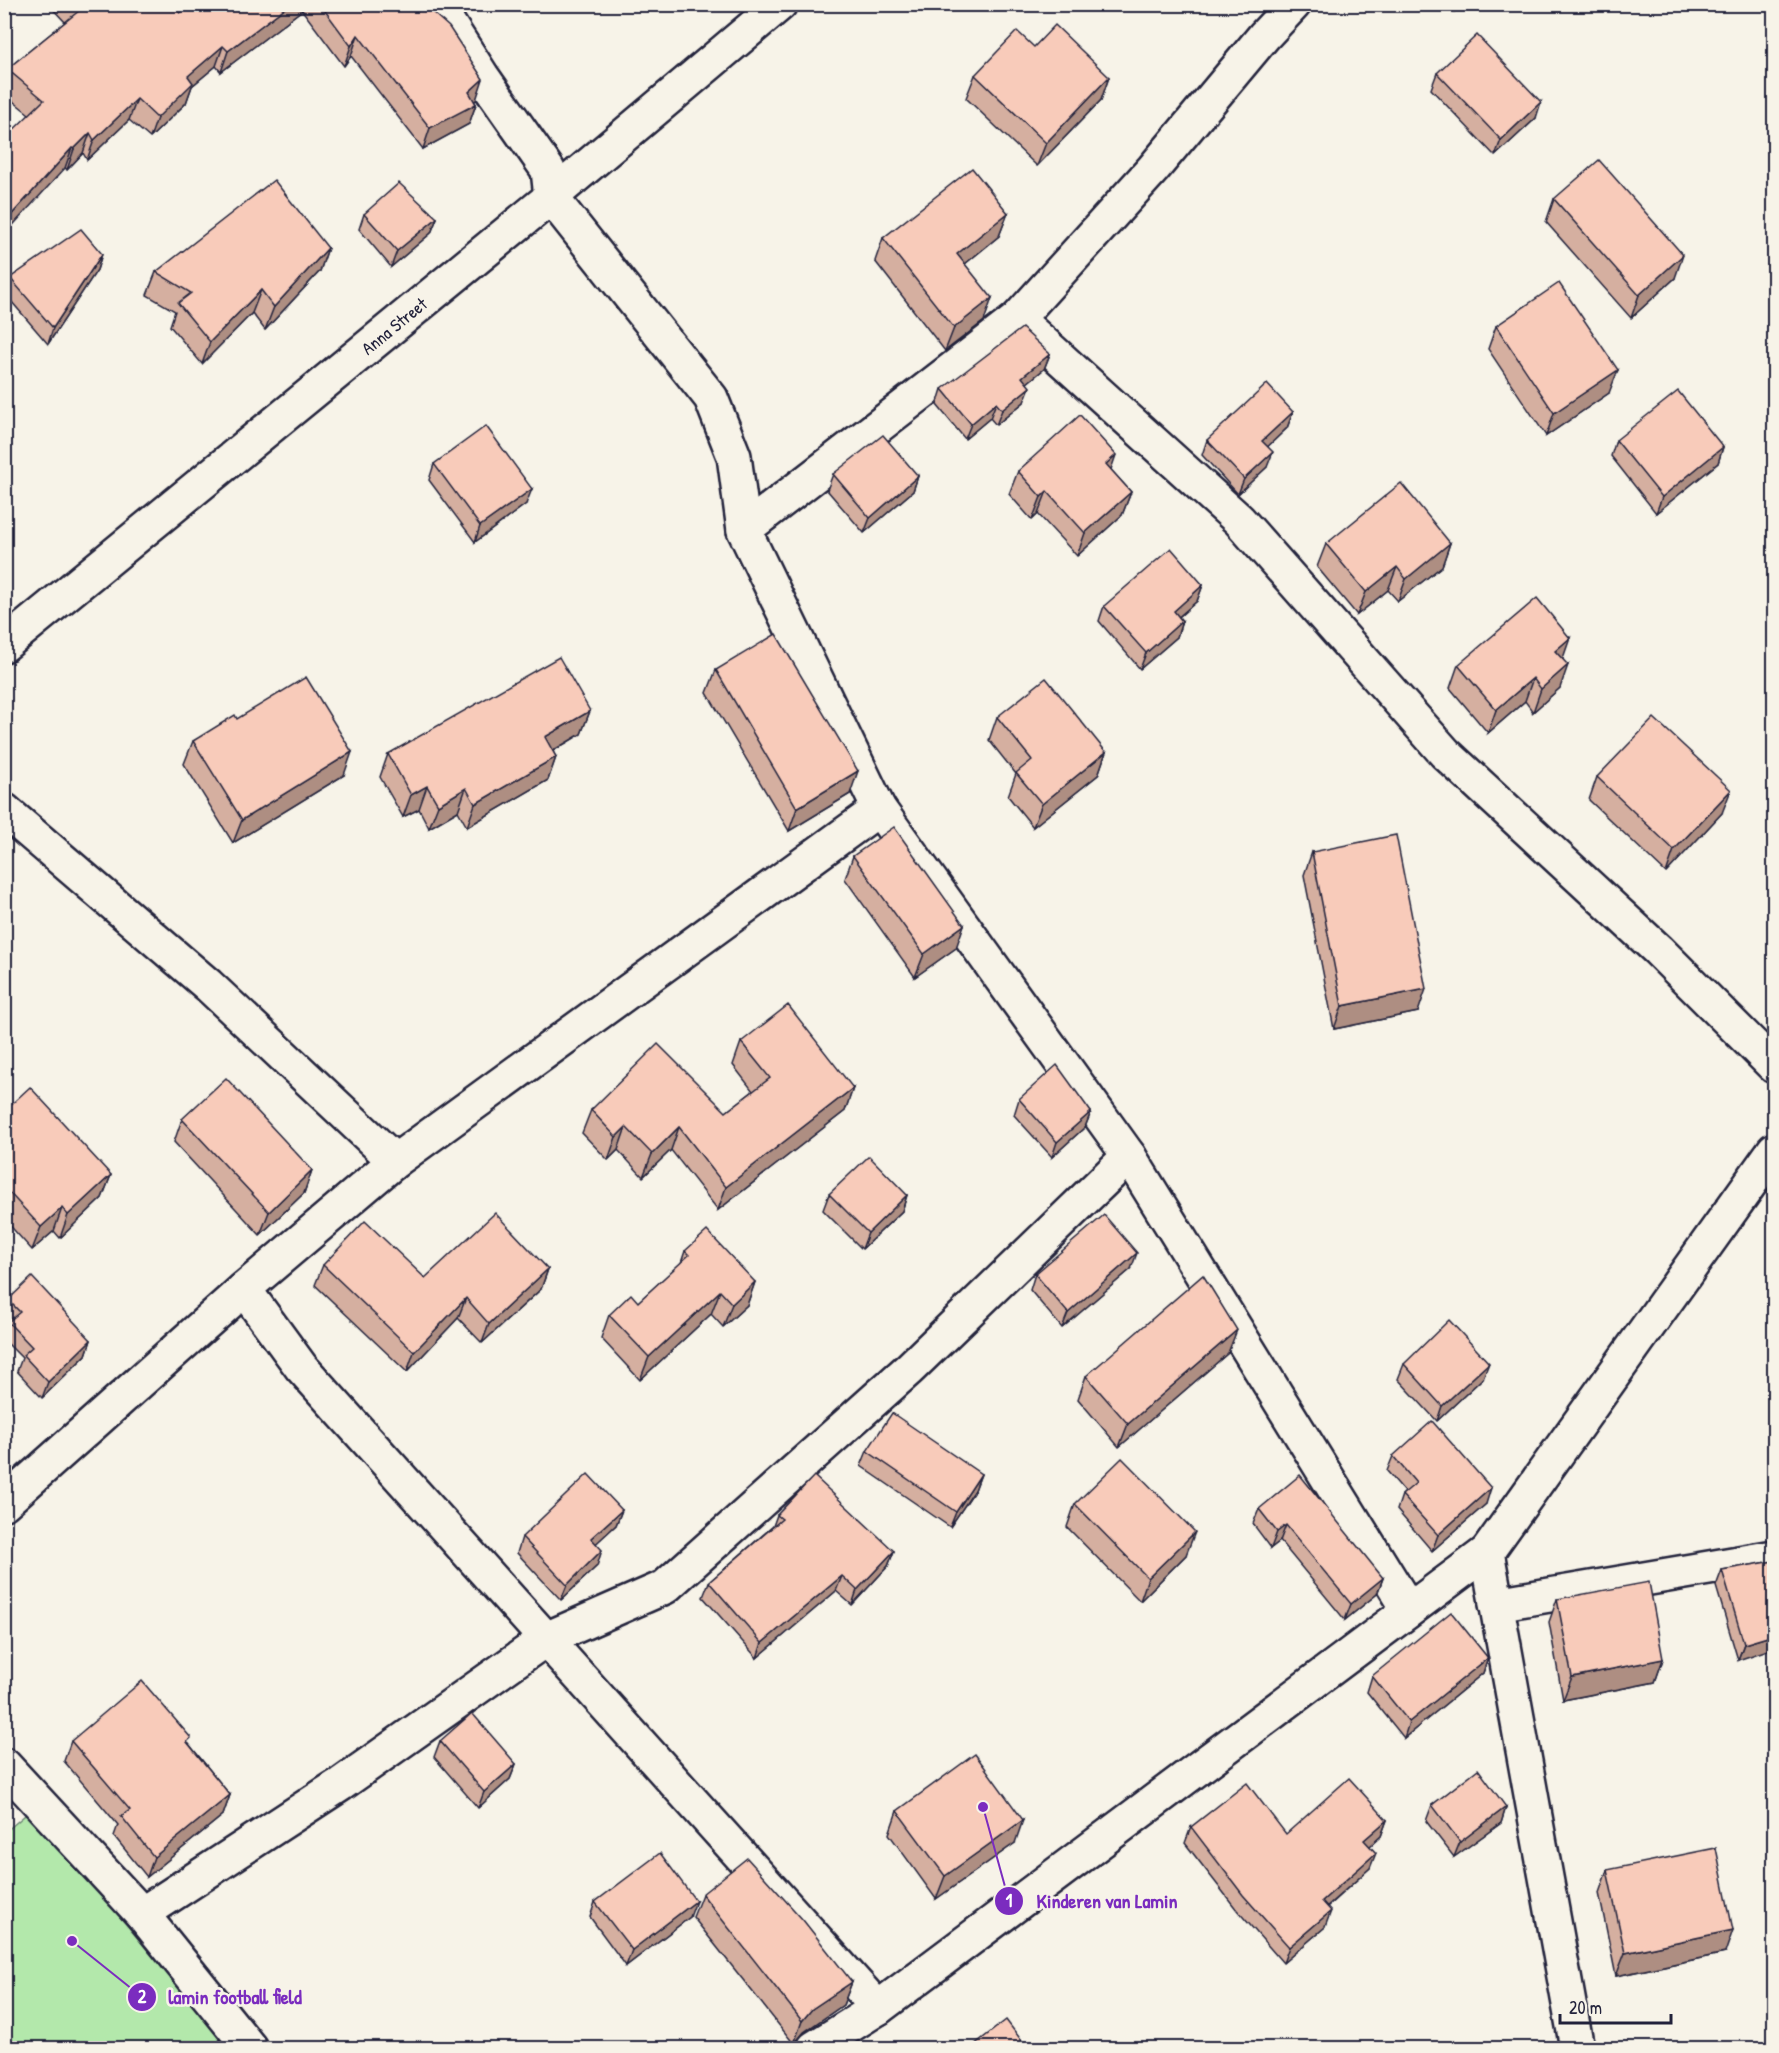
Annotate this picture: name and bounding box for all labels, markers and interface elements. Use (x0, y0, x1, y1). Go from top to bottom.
street label: Anna Street (356, 291, 433, 360)
callout: Kinderen van Lamin (994, 1882, 1189, 1920)
text: Kinderen van Lamin (1037, 1887, 1177, 1914)
text: 1 (1006, 1888, 1013, 1913)
callout: lamin football field (127, 1978, 314, 2016)
text: lamin football field (168, 1983, 302, 2010)
text: 2 (138, 1984, 147, 2009)
scale bar (1560, 1987, 1671, 2025)
text: 20 m (1569, 1995, 1602, 2020)

